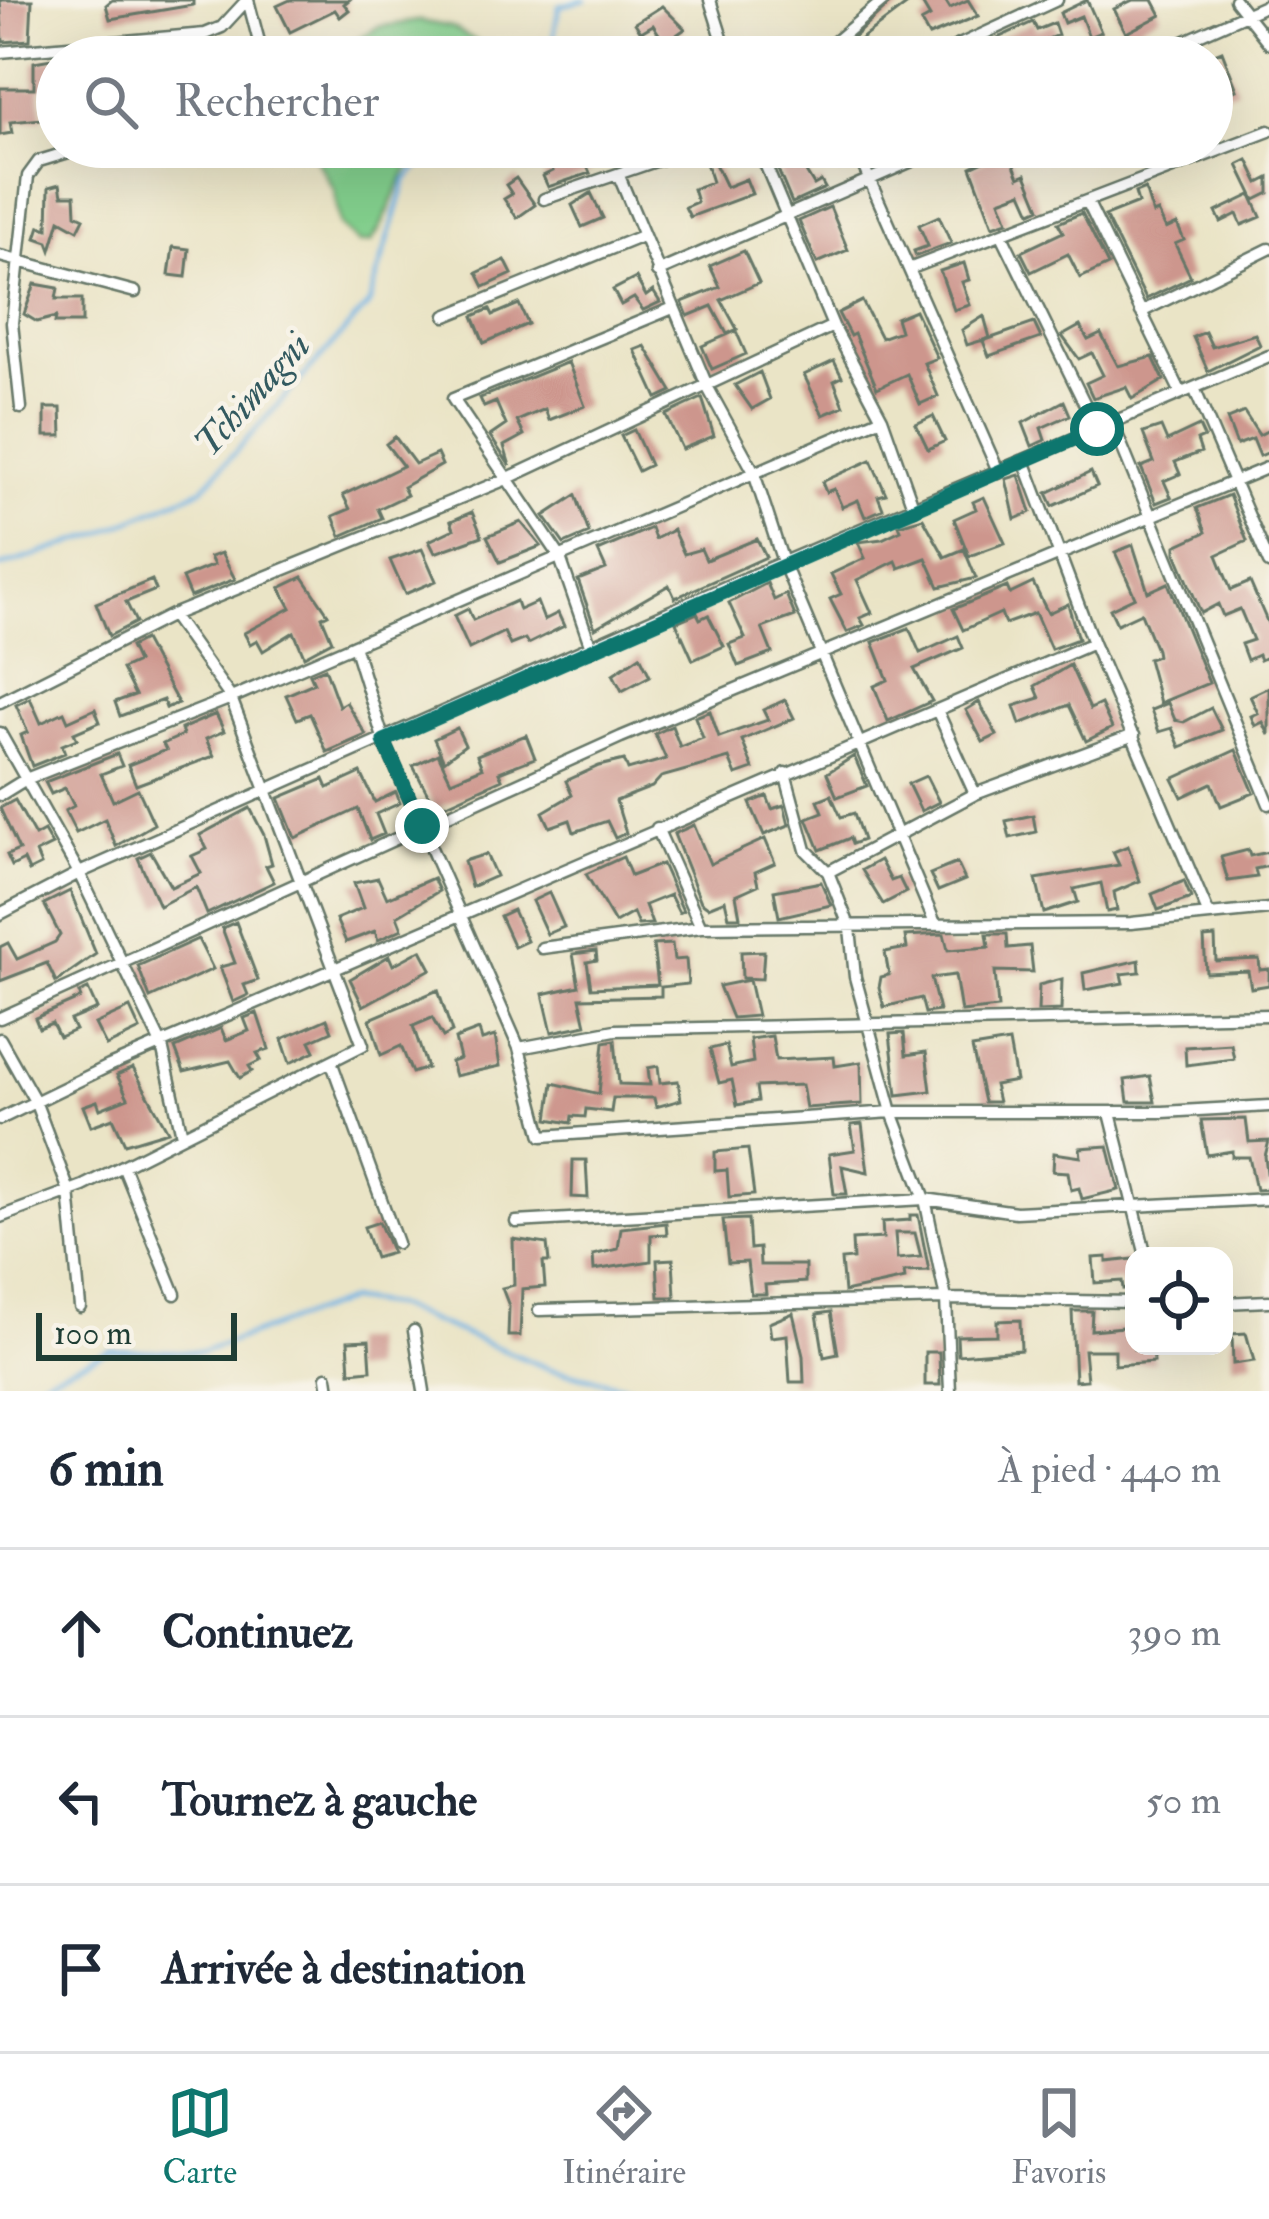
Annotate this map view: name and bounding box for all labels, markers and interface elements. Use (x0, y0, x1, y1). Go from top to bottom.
search box (36, 36, 1233, 168)
icon: search (78, 69, 144, 135)
text: Rechercher (174, 74, 379, 130)
water label: Tchimagni (183, 321, 321, 467)
route start (1070, 402, 1124, 456)
route end (395, 799, 449, 853)
map controls (1125, 1247, 1233, 1355)
button: locate (1125, 1247, 1233, 1355)
scale bar (36, 1307, 237, 1360)
text: 100 m (54, 1313, 132, 1354)
text: 6 min (48, 1437, 164, 1501)
text: À pied · 440 m (998, 1445, 1221, 1494)
icon: ahead (48, 1600, 114, 1666)
text: Continuez (162, 1605, 353, 1661)
text: 390 m (1128, 1608, 1221, 1657)
icon: left (48, 1768, 114, 1834)
text: Tournez à gauche (162, 1773, 477, 1829)
text: 50 m (1146, 1776, 1221, 1825)
icon: arrive (48, 1936, 114, 2002)
text: Arrivée à destination (162, 1941, 526, 1997)
tab: Carte (163, 2080, 237, 2193)
tab: Itinéraire (562, 2080, 686, 2193)
tab: Favoris (1011, 2080, 1106, 2193)

